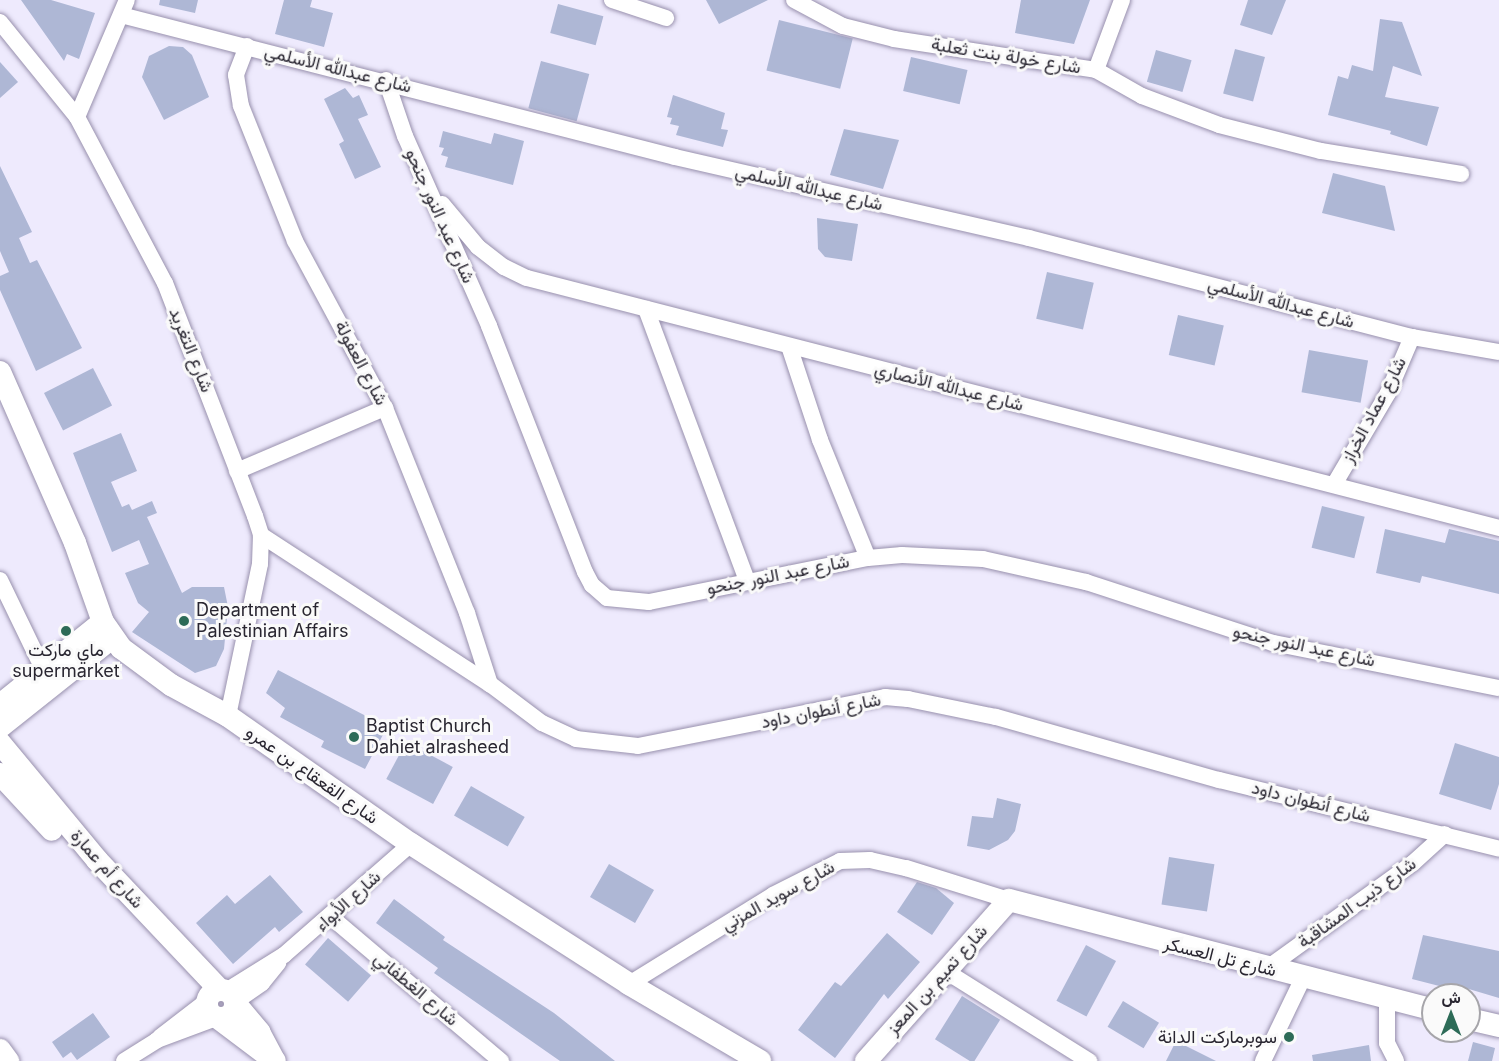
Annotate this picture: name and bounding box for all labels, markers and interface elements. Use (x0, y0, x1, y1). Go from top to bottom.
street label: شارع خولة بنت ثعلبة (930, 34, 1082, 78)
street label: شارع عبدالله الأسلمي (262, 40, 414, 98)
street label: شارع عبد النور جنحو (401, 146, 479, 286)
street label: شارع عبدالله الأسلمي (733, 161, 885, 215)
street label: شارع عبدالله الأسلمي (1205, 273, 1357, 333)
street label: شارع التغريد (164, 304, 218, 396)
street label: شارع العفولة (330, 317, 392, 409)
street label: شارع عماد الخراز (1337, 353, 1411, 467)
street label: شارع عبدالله الأنصاري (872, 358, 1026, 416)
street label: شارع عبد النور جنحو (705, 551, 851, 599)
place label: Department of Palestinian Affairs (196, 600, 349, 642)
marker: Department of Palestinian Affairs (177, 614, 191, 628)
street label: شارع عبد النور جنحو (1231, 620, 1377, 672)
marker: ماي ماركت supermarket (59, 624, 73, 638)
place label: ماي ماركت supermarket (12, 640, 120, 682)
street label: شارع أنطوان داود (759, 689, 883, 733)
place label: Baptist Church Dahiet alrasheed (366, 716, 509, 758)
street label: شارع القعقاع بن عمرو (242, 721, 382, 829)
marker: Baptist Church Dahiet alrasheed (347, 730, 361, 744)
street label: شارع أنطوان داود (1249, 777, 1373, 827)
street label: شارع أم عمارة (66, 825, 148, 913)
street label: شارع ذيب المشاقبة (1294, 853, 1420, 953)
street label: شارع سويد المزني (718, 856, 838, 936)
street label: شارع الأبواء (311, 866, 385, 936)
street label: شارع تميم بن المعز (882, 921, 992, 1039)
street label: شارع تل العسكر (1161, 933, 1279, 981)
street label: شارع الغطفاني (369, 947, 463, 1031)
north arrow (1421, 983, 1481, 1043)
text: ش (1441, 987, 1461, 1007)
place label: سوبرماركت الدانة (1158, 1026, 1277, 1048)
marker: سوبرماركت الدانة (1282, 1030, 1296, 1044)

